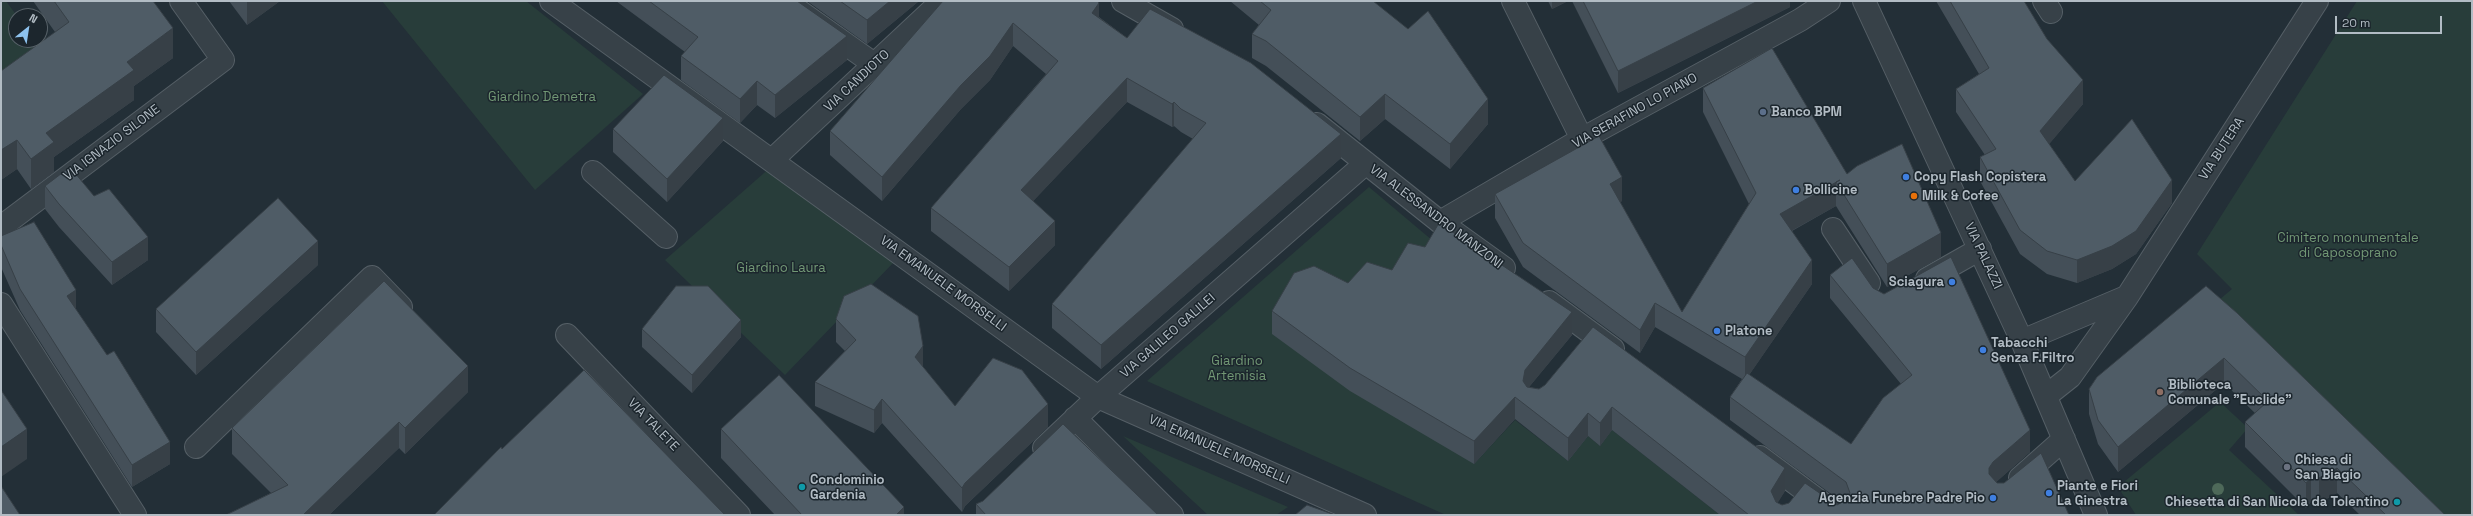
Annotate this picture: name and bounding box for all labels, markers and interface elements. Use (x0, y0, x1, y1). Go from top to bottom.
north arrow (8, 8, 48, 48)
scale bar (2337, 8, 2444, 34)
text: N (27, 11, 40, 26)
text: 20 m (2342, 15, 2370, 31)
street label: VIA CANDIOTO (821, 47, 893, 115)
street label: VIA SERAFINO LO PIANO (1570, 70, 1700, 152)
park label: Giardino Demetra (488, 89, 596, 105)
street label: VIA IGNAZIO SILONE (61, 102, 163, 184)
place label: Banco BPM (1771, 104, 1842, 120)
marker: Banco BPM (1758, 107, 1768, 117)
street label: VIA BUTERA (2196, 115, 2248, 183)
street label: VIA ALESSANDRO MANZONI (1366, 162, 1506, 272)
place label: Copy Flash Copistera (1914, 169, 2046, 185)
marker: Copy Flash Copistera (1901, 172, 1911, 182)
place label: Bollicine (1804, 182, 1858, 198)
marker: Bollicine (1791, 185, 1801, 195)
place label: Milk & Cofee (1922, 188, 1999, 204)
marker: Milk & Cofee (1909, 191, 1919, 201)
street label: VIA PALAZZI (1961, 220, 2005, 292)
park label: Cimitero monumentale di Caposoprano (2277, 230, 2419, 261)
street label: VIA EMANUELE MORSELLI (877, 233, 1009, 335)
park label: Giardino Laura (736, 260, 826, 276)
place label: Sciagura (1889, 274, 1944, 290)
marker: Sciagura (1947, 277, 1957, 287)
street label: VIA GALILEO GALILEI (1117, 290, 1219, 382)
place label: Platone (1725, 323, 1773, 339)
marker: Platone (1712, 326, 1722, 336)
place label: Tabacchi Senza F.Filtro (1991, 335, 2074, 366)
marker: Tabacchi Senza F.Filtro (1978, 345, 1988, 355)
park label: Giardino Artemisia (1208, 353, 1266, 384)
place label: Biblioteca Comunale "Euclide" (2168, 377, 2292, 408)
marker: Biblioteca Comunale "Euclide" (2155, 387, 2165, 397)
street label: VIA TALETE (624, 395, 682, 455)
street label: VIA EMANUELE MORSELLI (1146, 412, 1292, 488)
place label: Chiesa di San Biagio (2295, 452, 2361, 483)
marker: Chiesa di San Biagio (2282, 462, 2292, 472)
place label: Condominio Gardenia (810, 472, 885, 503)
place label: Piante e Fiori La Ginestra (2057, 478, 2138, 509)
marker: Condominio Gardenia (797, 482, 807, 492)
marker: Piante e Fiori La Ginestra (2044, 488, 2054, 498)
place label: Agenzia Funebre Padre Pio (1819, 490, 1985, 506)
marker: Agenzia Funebre Padre Pio (1988, 493, 1998, 503)
place label: Chiesetta di San Nicola da Tolentino (2165, 494, 2389, 510)
marker: Chiesetta di San Nicola da Tolentino (2392, 497, 2402, 507)

